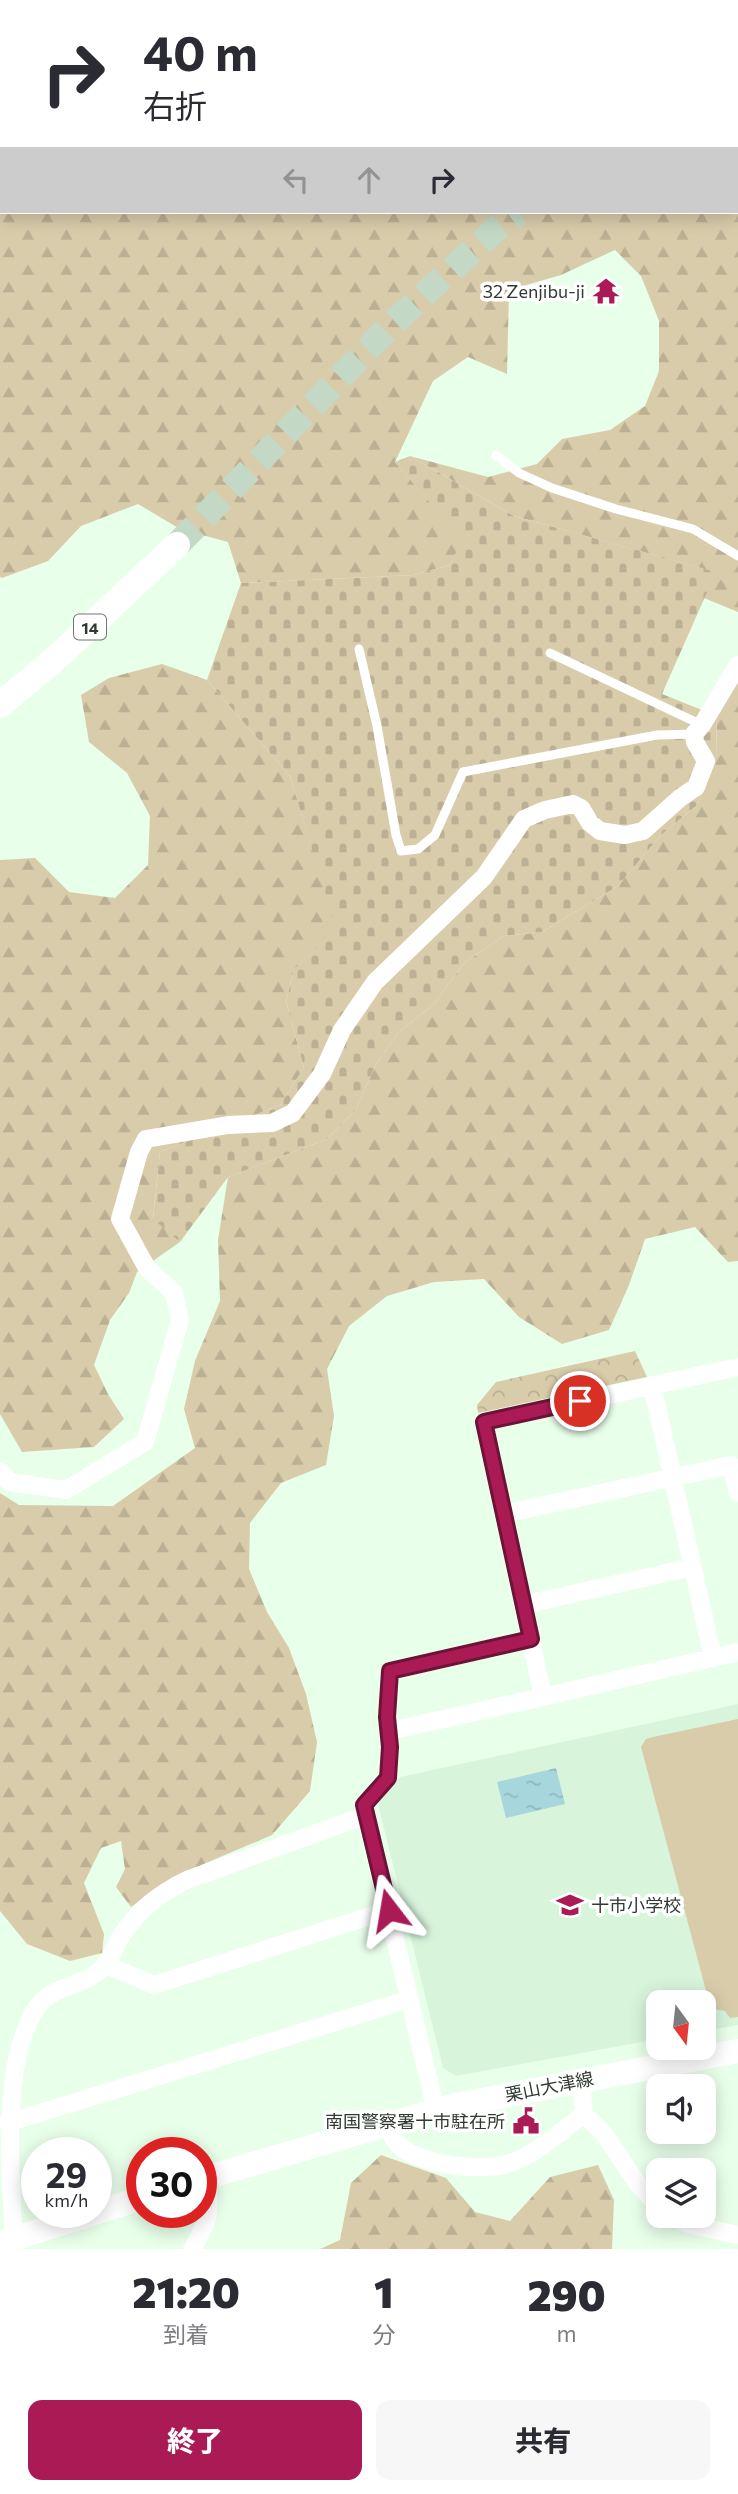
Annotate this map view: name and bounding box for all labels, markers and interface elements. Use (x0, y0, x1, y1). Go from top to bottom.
text: 40 m (143, 21, 258, 81)
icon: right (28, 28, 119, 119)
text: 右折 (143, 85, 207, 125)
icon: left (277, 161, 315, 199)
icon: ahead (350, 161, 388, 199)
icon: right (423, 161, 461, 199)
temple icon: 32 Zenjibu-ji (591, 276, 621, 306)
place label: 32 Zenjibu-ji (483, 280, 585, 302)
road number: 14 (74, 614, 106, 640)
pin (550, 1371, 610, 1431)
icon: arrive (561, 1382, 599, 1420)
position arrow (352, 1873, 426, 1947)
school or university icon: 十市小学校 (555, 1890, 585, 1920)
place label: 十市小学校 (591, 1894, 681, 1916)
north arrow (646, 1990, 716, 2060)
map controls (646, 1990, 716, 2228)
street label: 栗山大津線 (503, 2067, 595, 2105)
button: sound (646, 2074, 716, 2144)
public building icon: 南国警察署十市駐在所 (511, 2106, 541, 2136)
place label: 南国警察署十市駐在所 (325, 2110, 505, 2132)
speed limit sign: 30 (126, 2137, 217, 2228)
text: 29 (46, 2152, 87, 2195)
button: layers (646, 2158, 716, 2228)
text: km/h (45, 2189, 88, 2211)
text: 21:20 (132, 2265, 240, 2317)
text: 1 (374, 2265, 394, 2317)
text: 290 (527, 2268, 606, 2320)
text: m (557, 2319, 577, 2347)
text: 到着 (163, 2320, 209, 2348)
text: 分 (372, 2320, 395, 2348)
button: 終了 (28, 2400, 362, 2480)
button: 共有 (376, 2400, 710, 2480)

